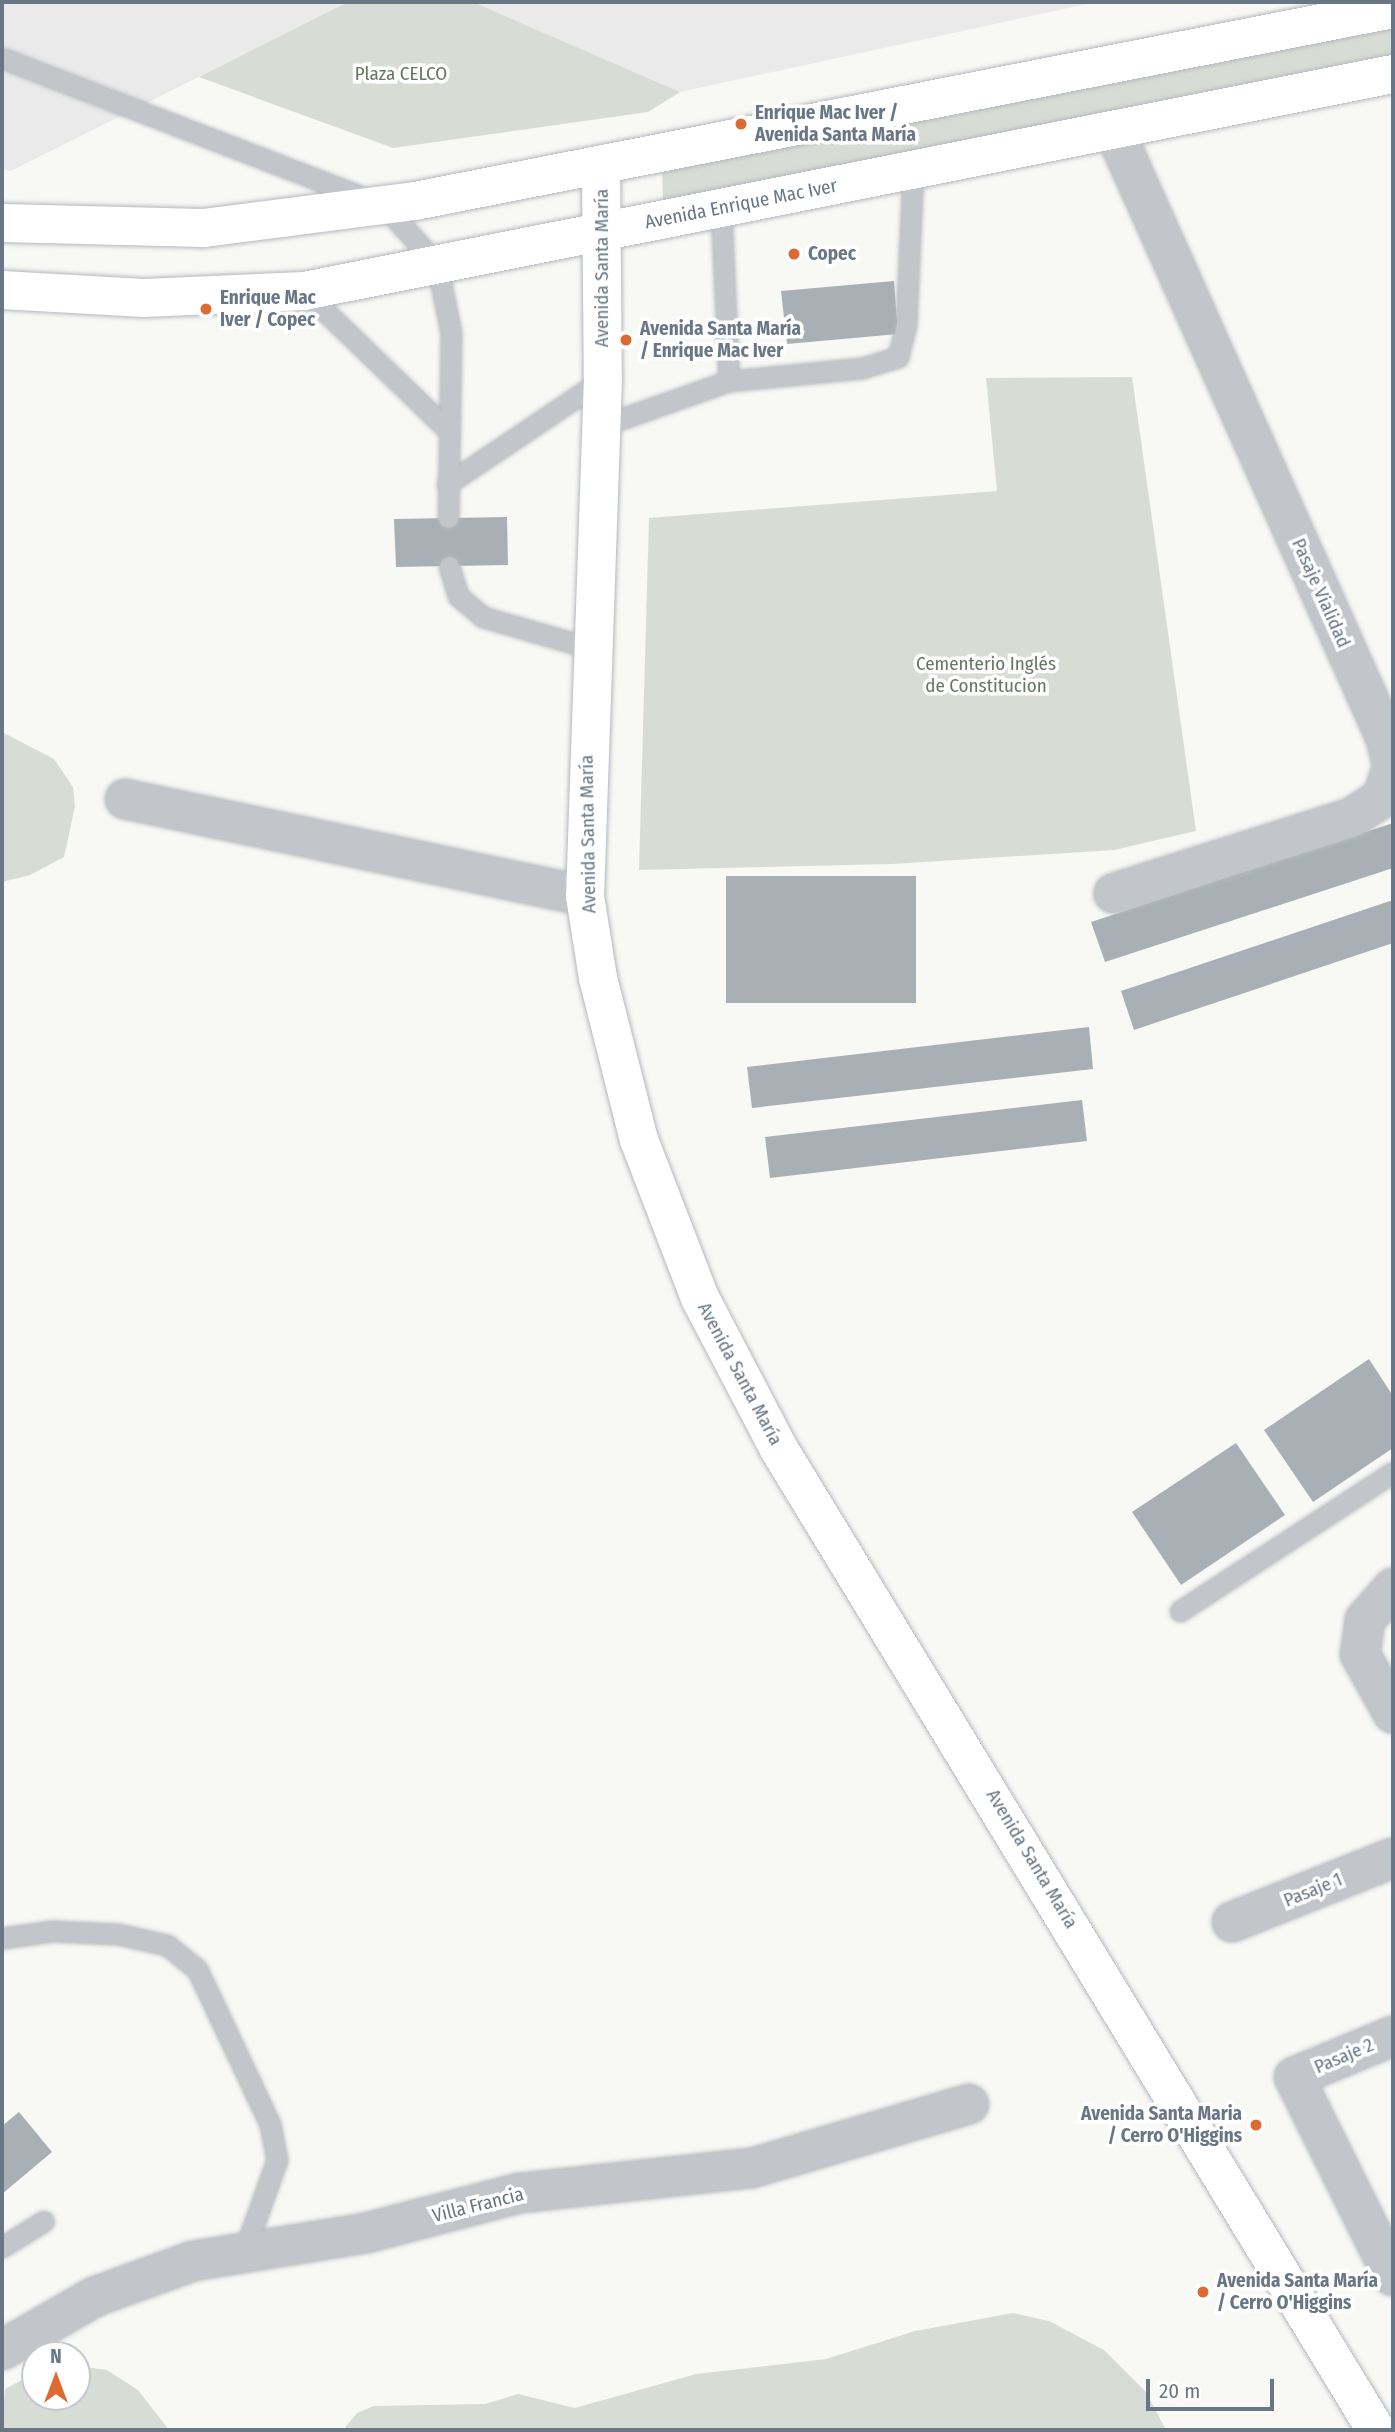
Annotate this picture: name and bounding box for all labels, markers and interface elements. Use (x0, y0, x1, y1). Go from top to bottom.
park label: Plaza CELCO (355, 63, 447, 85)
place label: Enrique Mac Iver / Avenida Santa María (755, 102, 916, 146)
marker: Enrique Mac Iver / Avenida Santa María (733, 116, 749, 132)
street label: Avenida Enrique Mac Iver (643, 174, 839, 234)
street label: Avenida Santa María (591, 189, 613, 347)
place label: Copec (808, 243, 856, 265)
marker: Copec (786, 246, 802, 262)
place label: Enrique Mac Iver / Copec (220, 287, 316, 331)
marker: Enrique Mac Iver / Copec (198, 301, 214, 317)
place label: Avenida Santa María / Enrique Mac Iver (640, 318, 801, 362)
marker: Avenida Santa María / Enrique Mac Iver (618, 332, 634, 348)
street label: Pasaje Vialidad (1287, 535, 1355, 651)
park label: Cementerio Inglés de Constitucion (916, 653, 1056, 697)
street label: Avenida Santa María (575, 754, 601, 914)
street label: Avenida Santa María (693, 1299, 787, 1449)
street label: Avenida Santa María (981, 1785, 1083, 1933)
street label: Pasaje 1 (1280, 1868, 1346, 1912)
street label: Pasaje 2 (1311, 2033, 1377, 2079)
place label: Avenida Santa Maria / Cerro O'Higgins (1081, 2103, 1242, 2147)
marker: Avenida Santa Maria / Cerro O'Higgins (1248, 2117, 1264, 2133)
street label: Villa Francia (430, 2183, 526, 2227)
place label: Avenida Santa María / Cerro O'Higgins (1217, 2270, 1378, 2314)
marker: Avenida Santa María / Cerro O'Higgins (1195, 2284, 1211, 2300)
north arrow (21, 2341, 91, 2411)
text: N (50, 2345, 62, 2368)
scale bar (1150, 2366, 1278, 2410)
text: 20 m (1159, 2378, 1200, 2404)

